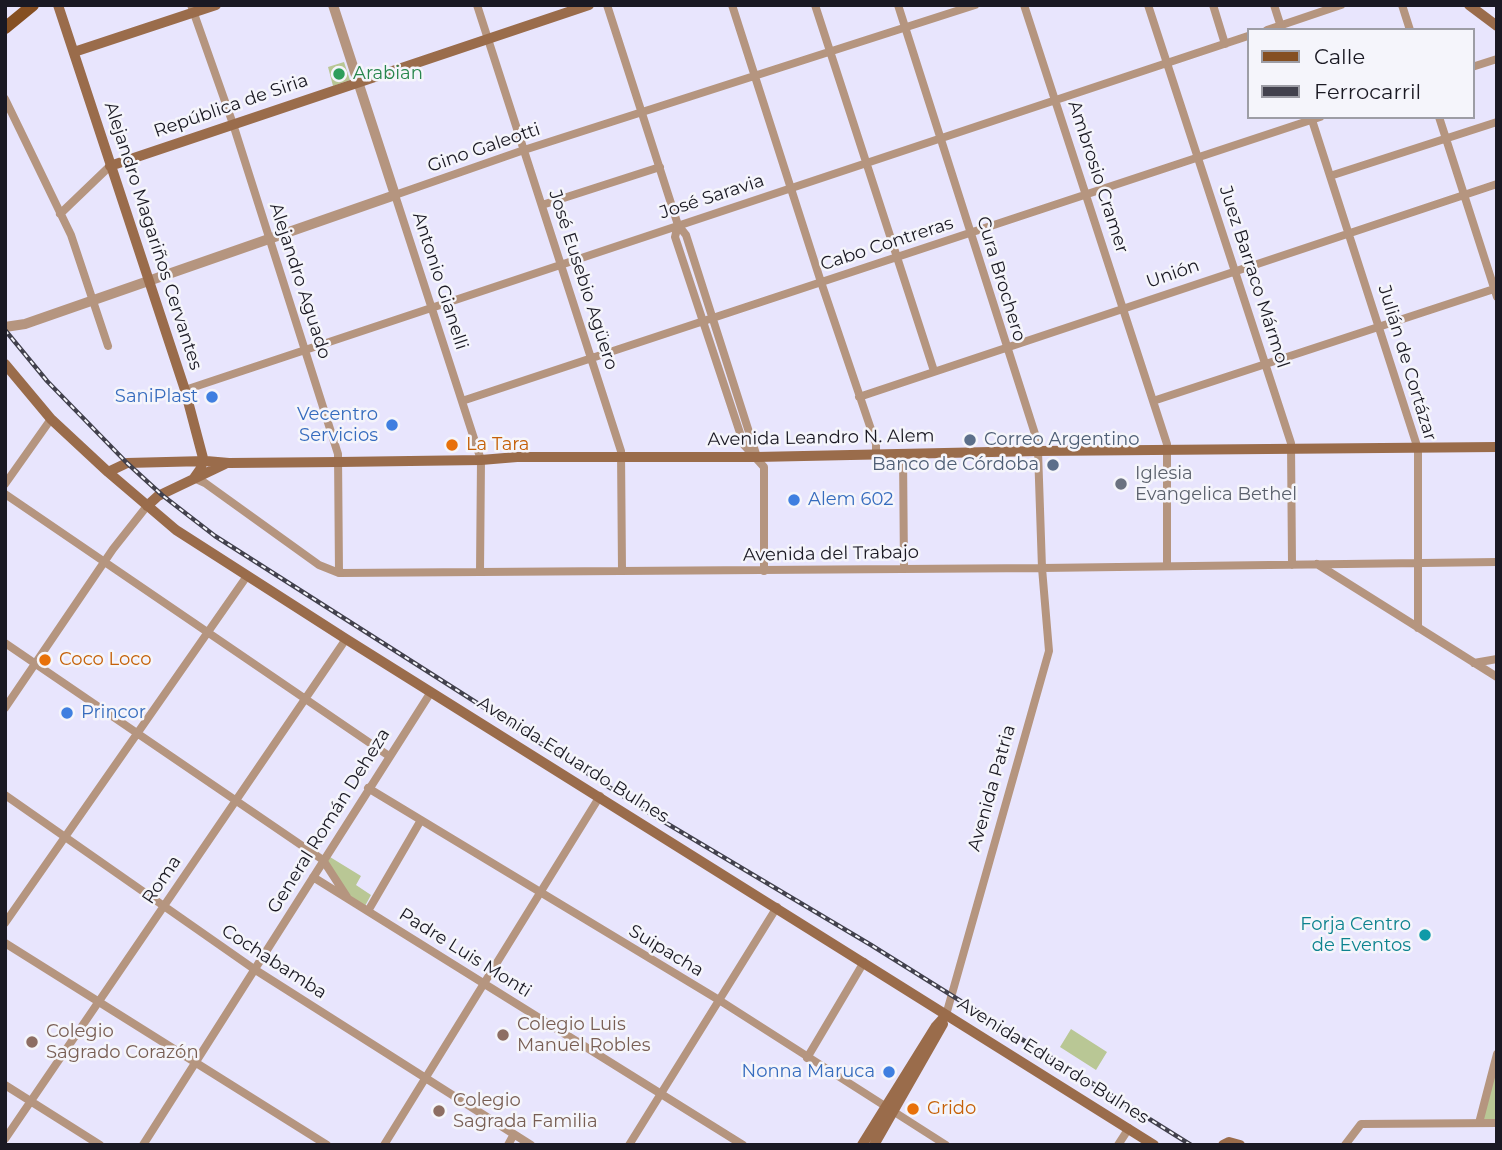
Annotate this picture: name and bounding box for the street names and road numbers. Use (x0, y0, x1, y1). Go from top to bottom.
street label: República de Siria (151, 69, 311, 143)
street label: Ambrosio Cramer (1063, 98, 1133, 256)
street label: Alejandro Magariños Cervantes (99, 99, 207, 373)
street label: Gino Galeotti (425, 119, 543, 177)
street label: José Saravia (657, 170, 767, 224)
street label: Juez Barraco Mármol (1214, 183, 1294, 371)
street label: José Eusebio Agüero (544, 187, 622, 373)
street label: Alejandro Aguado (265, 200, 335, 362)
street label: Antonio Gianelli (408, 210, 472, 352)
street label: Cabo Contreras (818, 212, 956, 276)
street label: Cura Brochero (972, 214, 1030, 344)
street label: Unión (1144, 255, 1202, 293)
street label: Julián de Cortázar (1373, 282, 1441, 444)
street label: Avenida Leandro N. Alem (707, 425, 935, 451)
street label: Avenida del Trabajo (743, 542, 919, 566)
street label: Avenida Eduardo Bulnes (473, 692, 673, 828)
street label: Avenida Patria (964, 722, 1020, 854)
street label: General Román Deheza (263, 725, 395, 917)
street label: Roma (138, 852, 186, 908)
street label: Padre Luis Monti (395, 904, 535, 1002)
street label: Cochabamba (217, 920, 331, 1004)
street label: Suipacha (625, 920, 707, 982)
street label: Avenida Eduardo Bulnes (953, 993, 1153, 1129)

